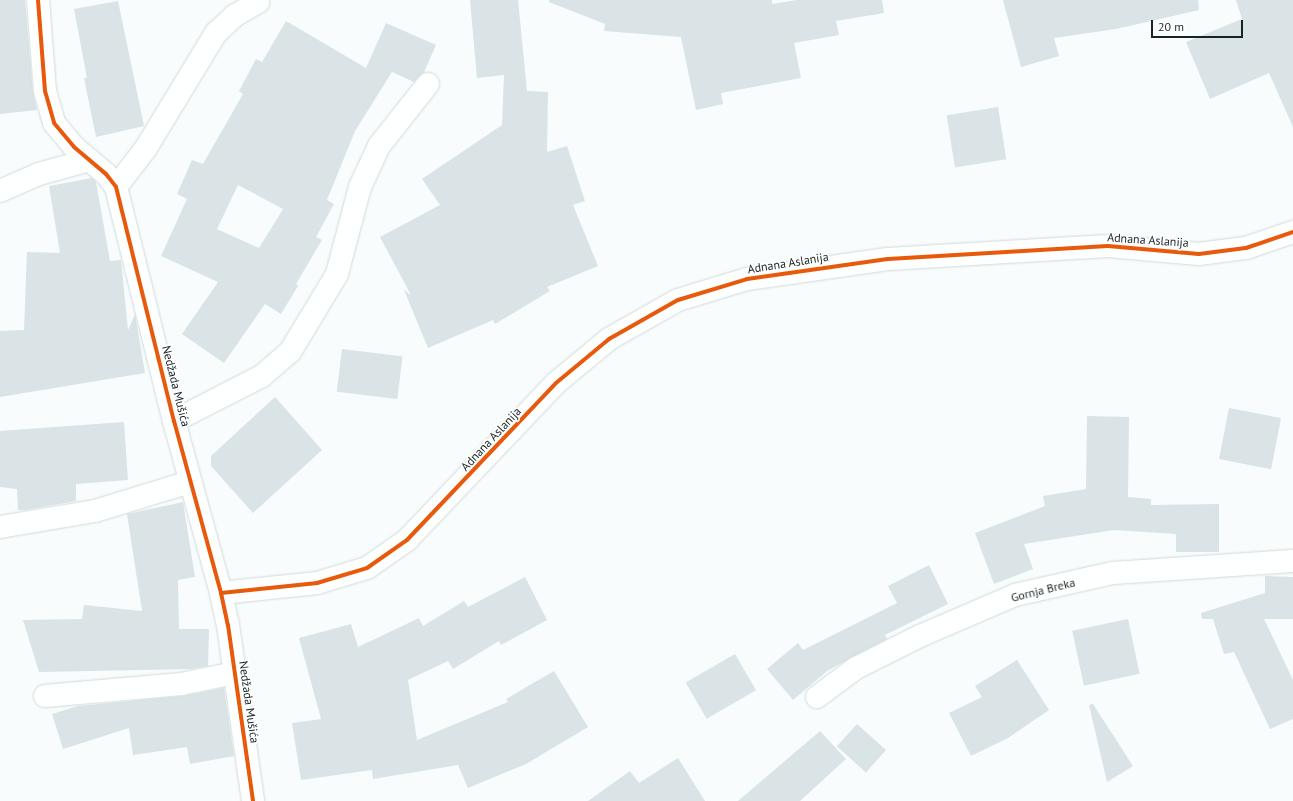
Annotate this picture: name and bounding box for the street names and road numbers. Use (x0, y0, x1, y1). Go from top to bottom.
street label: Adnana Aslanija (1107, 230, 1189, 250)
street label: Adnana Aslanija (746, 249, 830, 277)
street label: Nedžada Mušića (159, 344, 193, 428)
street label: Adnana Aslanija (458, 404, 524, 474)
street label: Gornja Breka (1009, 575, 1077, 605)
street label: Nedžada Mušića (236, 660, 262, 744)

